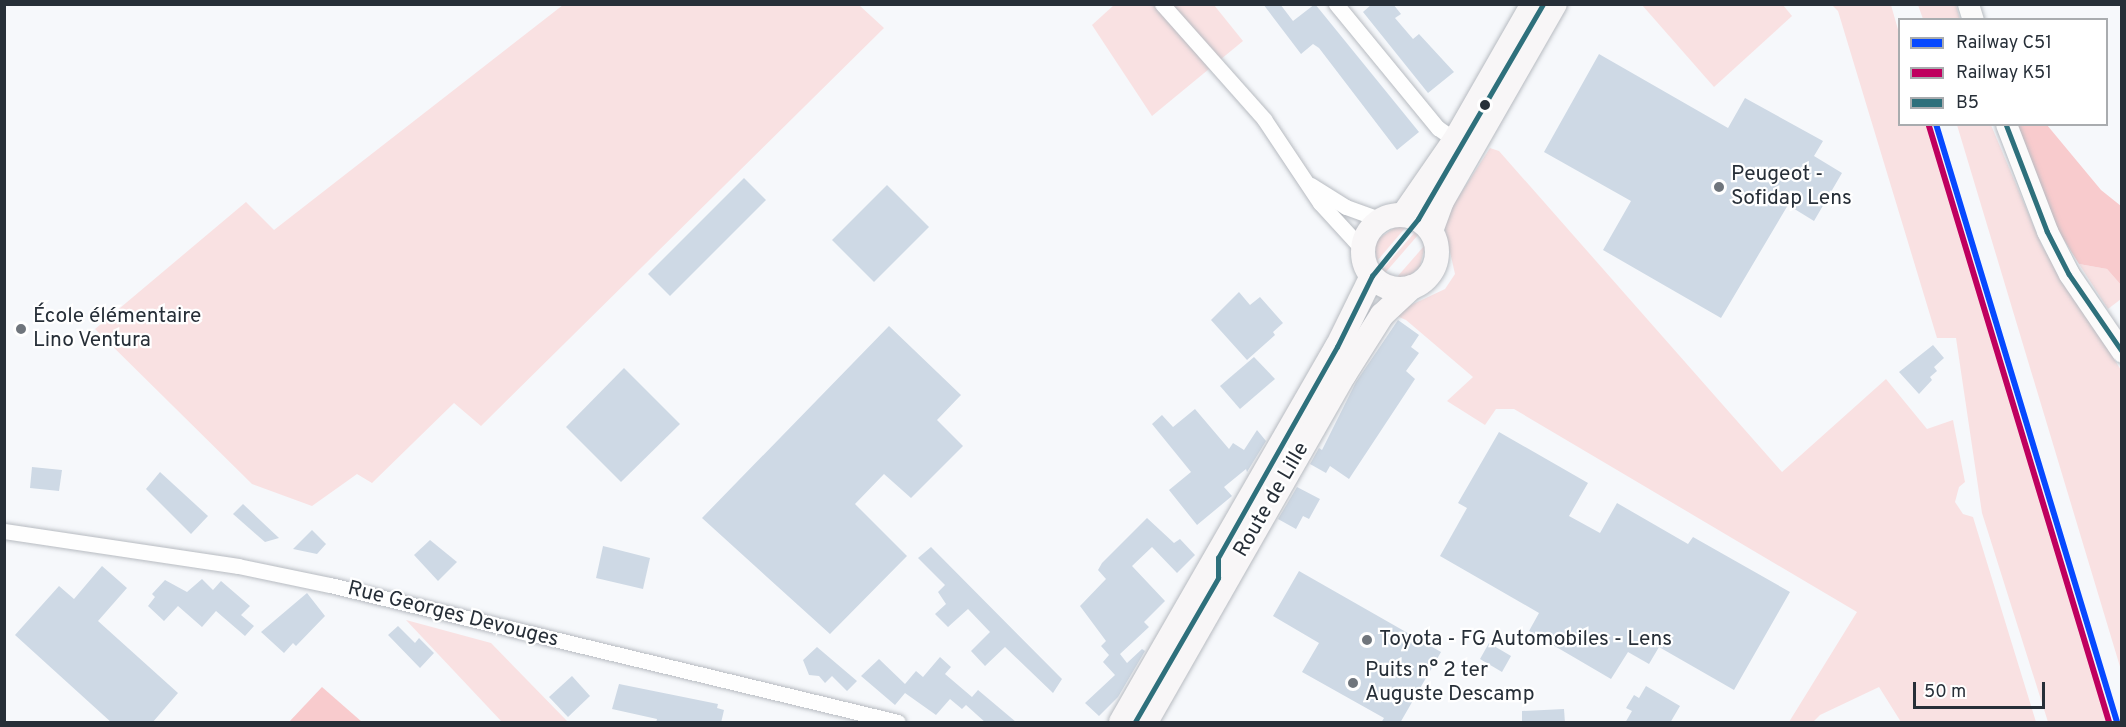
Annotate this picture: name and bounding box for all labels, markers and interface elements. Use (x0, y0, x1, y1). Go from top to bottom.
legend (1898, 18, 2108, 126)
text: Railway C51 (1956, 32, 2052, 55)
text: Railway K51 (1956, 62, 2052, 85)
text: B5 (1956, 92, 1979, 115)
unlabelled marker (1479, 99, 1491, 111)
place label: Peugeot - Sofidap Lens (1731, 162, 1852, 212)
marker: Peugeot - Sofidap Lens (1712, 180, 1726, 194)
place label: École élémentaire Lino Ventura (33, 304, 201, 354)
marker: École élémentaire Lino Ventura (14, 322, 28, 336)
street label: Route de Lille (1229, 438, 1315, 562)
street label: Rue Georges Devouges (345, 577, 561, 653)
place label: Toyota - FG Automobiles - Lens (1379, 627, 1673, 653)
marker: Toyota - FG Automobiles - Lens (1360, 633, 1374, 647)
place label: Puits n° 2 ter Auguste Descamp (1365, 658, 1534, 708)
scale bar (1916, 670, 2048, 708)
marker: Puits n° 2 ter Auguste Descamp (1346, 676, 1360, 690)
text: 50 m (1924, 681, 1966, 704)

